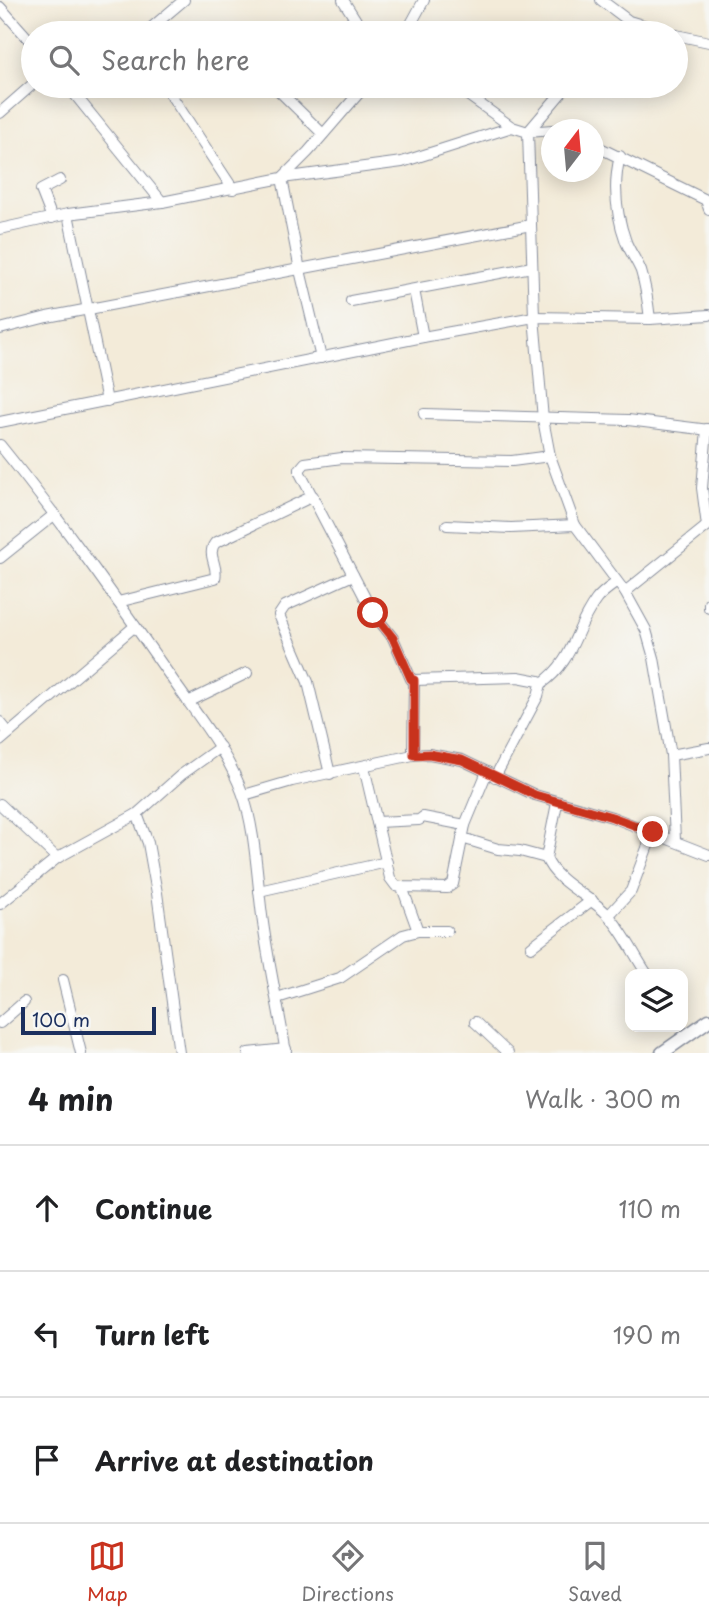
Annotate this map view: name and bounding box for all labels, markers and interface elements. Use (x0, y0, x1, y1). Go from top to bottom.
search box (21, 21, 688, 98)
text: Search here (101, 40, 250, 79)
icon: search (45, 41, 83, 79)
north arrow (541, 119, 604, 182)
route start (357, 597, 388, 628)
route end (637, 816, 668, 847)
map controls (625, 969, 688, 1032)
button: layers (625, 969, 688, 1032)
scale bar (21, 1004, 156, 1036)
text: 100 m (32, 1005, 90, 1033)
text: 4 min (28, 1076, 114, 1121)
text: Walk · 300 m (525, 1081, 681, 1116)
icon: ahead (28, 1189, 66, 1227)
text: Continue (95, 1189, 212, 1228)
text: 110 m (619, 1191, 681, 1226)
icon: left (28, 1315, 66, 1353)
text: Turn left (95, 1315, 210, 1354)
text: 190 m (613, 1317, 681, 1352)
icon: arrive (28, 1441, 66, 1479)
text: Arrive at destination (95, 1441, 374, 1480)
tab: Map (87, 1537, 128, 1607)
tab: Directions (302, 1537, 394, 1607)
tab: Saved (568, 1537, 622, 1607)

